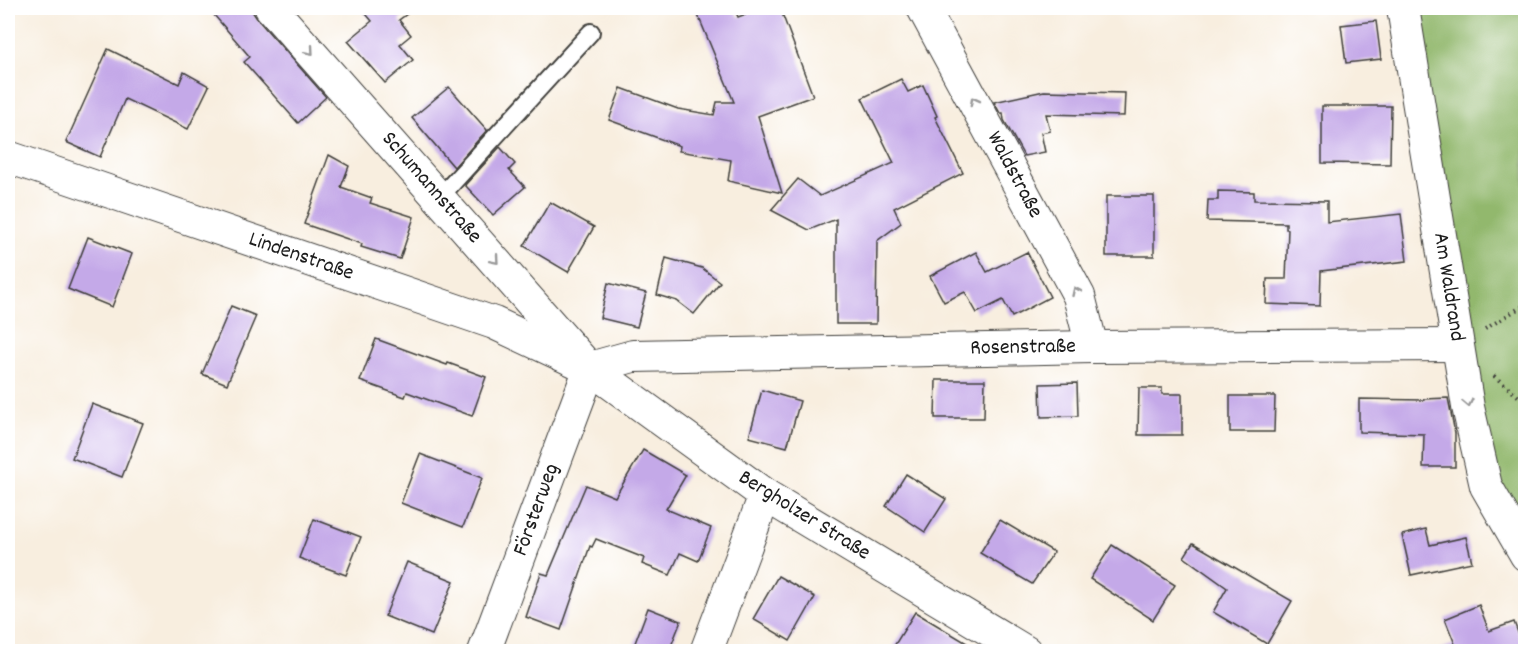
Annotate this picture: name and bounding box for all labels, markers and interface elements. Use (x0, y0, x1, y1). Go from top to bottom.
one-way arrow (303, 44, 314, 55)
one-way arrow (970, 97, 981, 107)
street label: Schumannstraße (373, 125, 489, 251)
street label: Waldstraße (978, 126, 1050, 224)
street label: Lindenstraße (244, 225, 358, 289)
street label: Am Waldrand (1424, 230, 1472, 344)
one-way arrow (488, 254, 499, 264)
one-way arrow (1071, 286, 1083, 297)
street label: Rosenstraße (970, 332, 1076, 364)
one-way arrow (1461, 398, 1473, 407)
street label: Försterweg (506, 459, 568, 561)
street label: Bergholzer Straße (732, 463, 876, 569)

